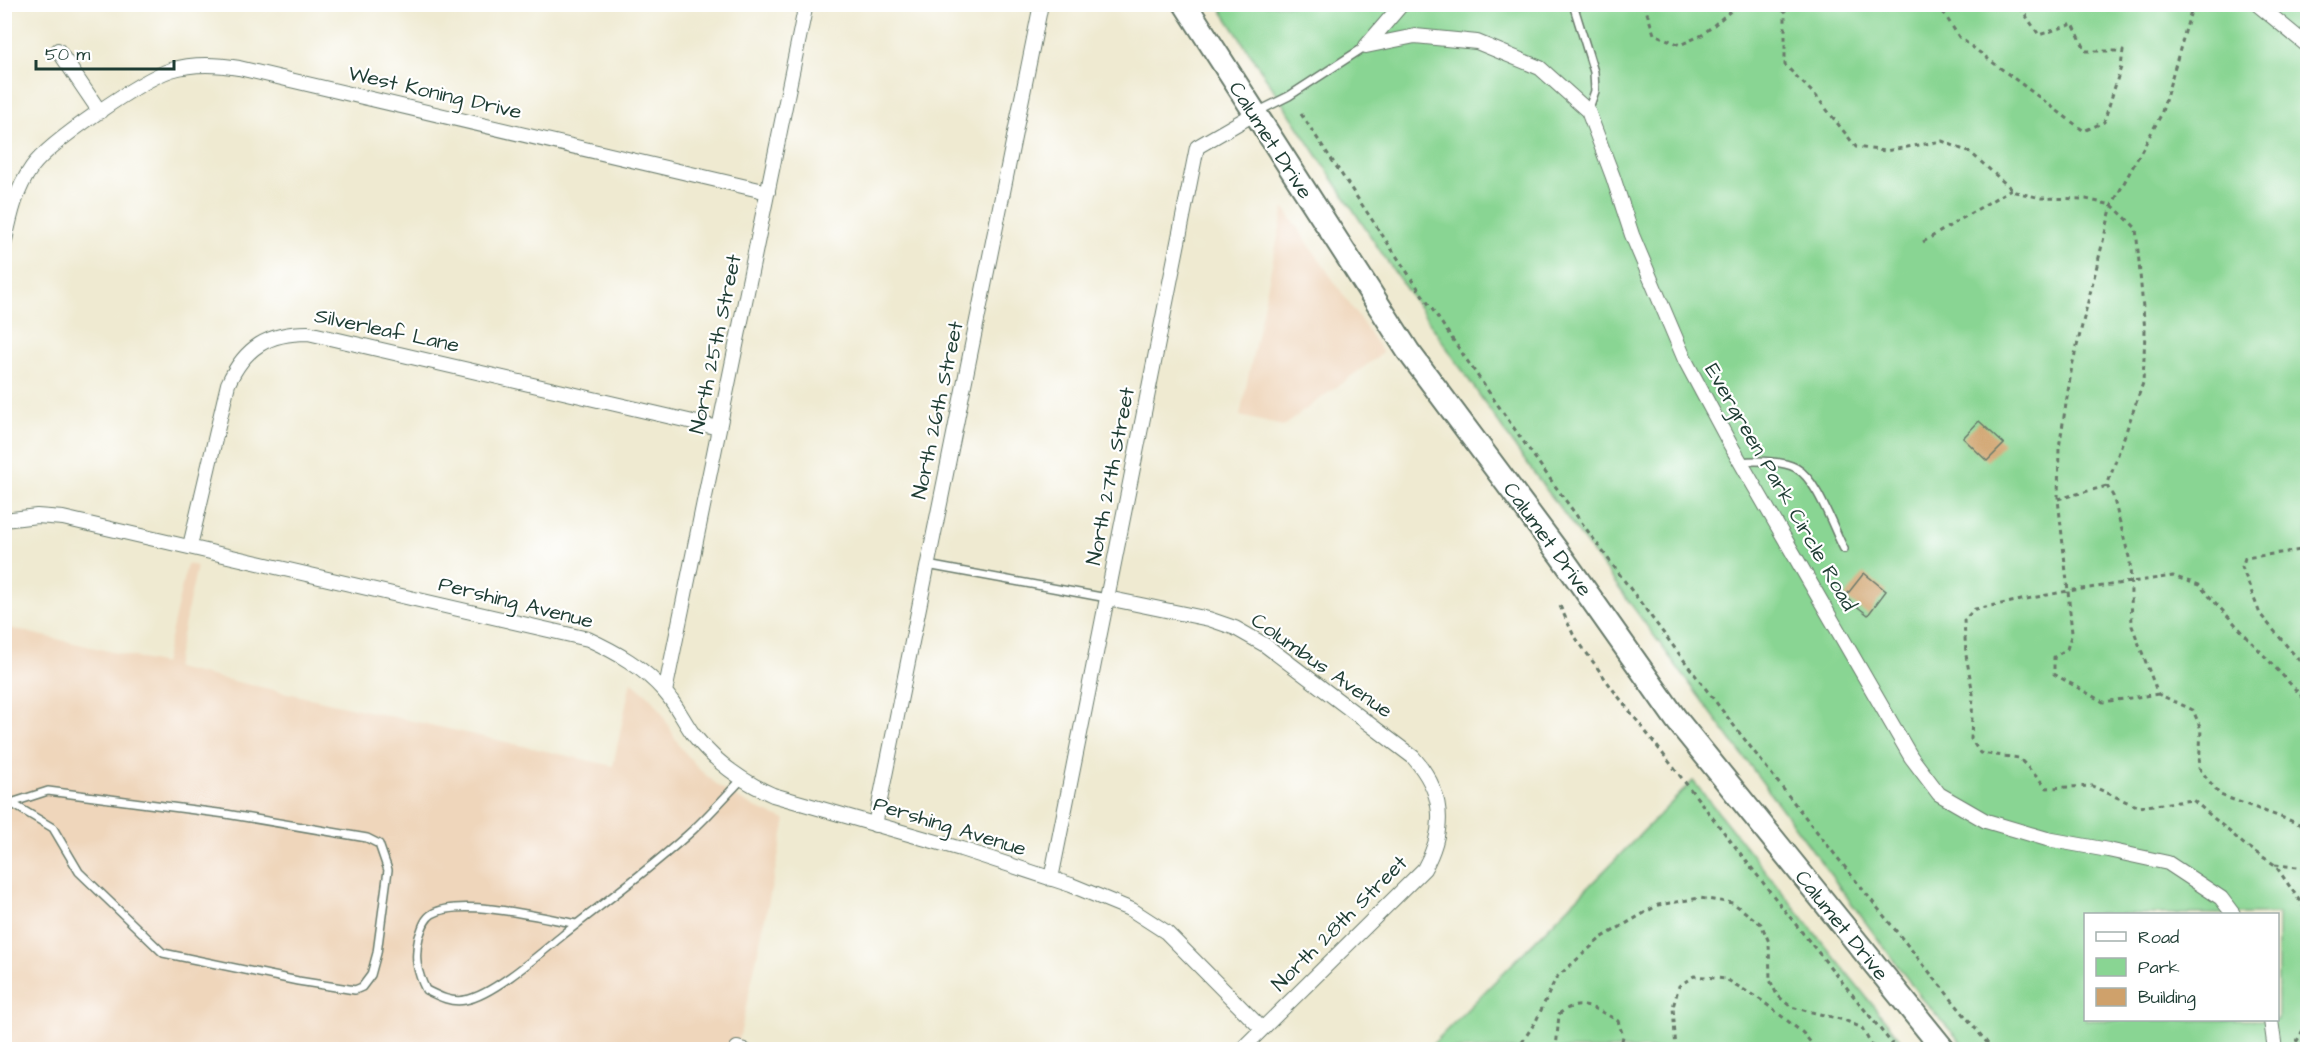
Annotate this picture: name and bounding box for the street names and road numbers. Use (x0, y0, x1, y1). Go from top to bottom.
street label: West Koning Drive (345, 58, 524, 128)
street label: Calumet Drive (1222, 76, 1319, 205)
street label: North 25th Street (682, 251, 749, 437)
street label: Silverleaf Lane (312, 301, 462, 360)
street label: North 26th Street (904, 318, 971, 502)
street label: Evergreen Park Circle Road (1696, 358, 1864, 618)
street label: North 27th Street (1079, 384, 1142, 568)
street label: Calumet Drive (1496, 476, 1599, 602)
street label: Pershing Avenue (435, 569, 596, 638)
street label: Columbus Avenue (1245, 606, 1398, 725)
street label: Pershing Avenue (869, 789, 1030, 865)
street label: North 28th Street (1265, 849, 1414, 998)
street label: Calumet Drive (1788, 864, 1895, 987)

